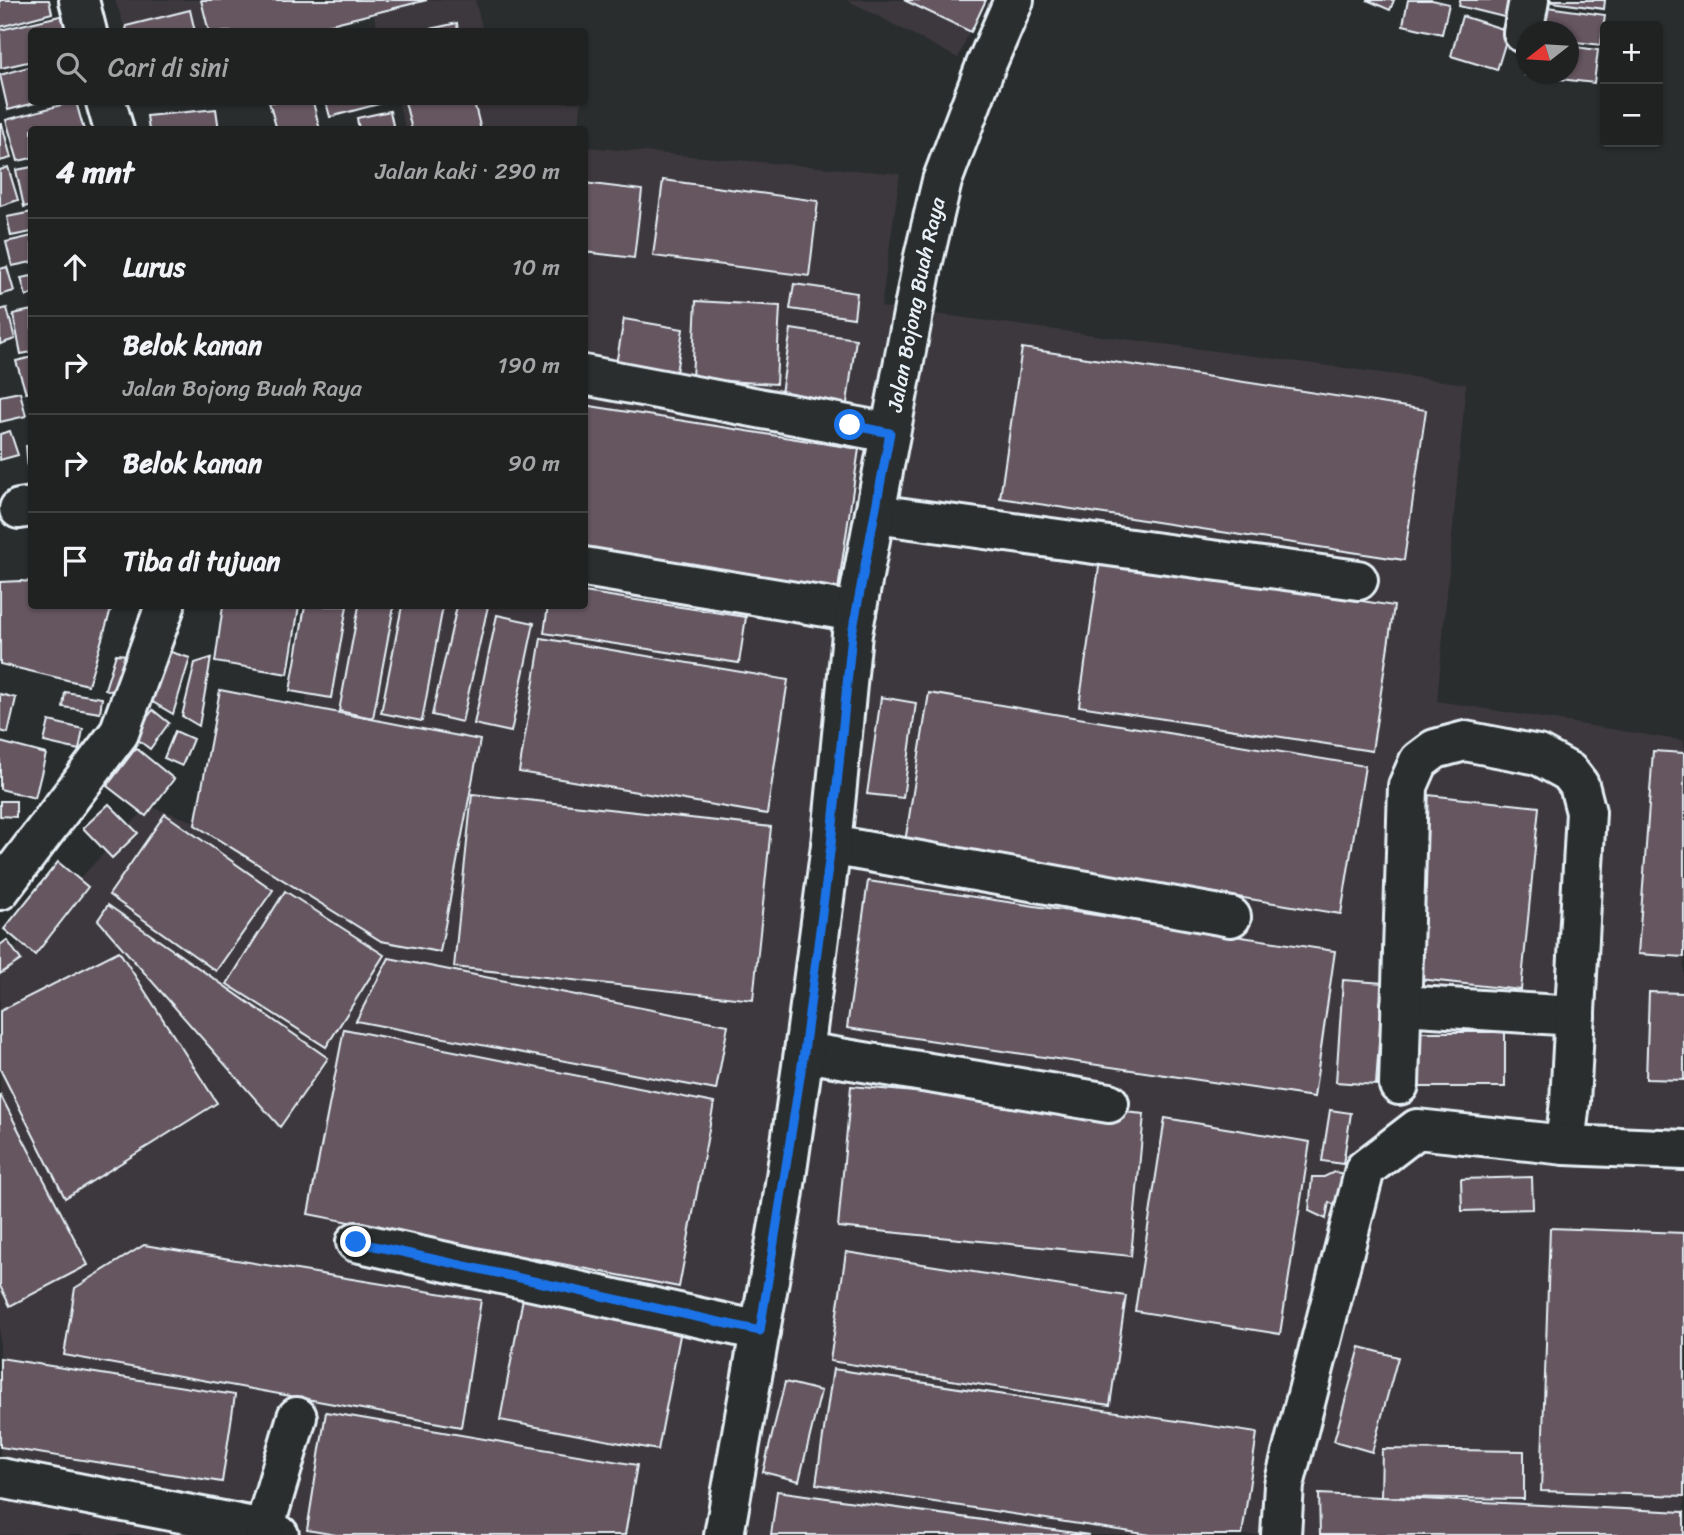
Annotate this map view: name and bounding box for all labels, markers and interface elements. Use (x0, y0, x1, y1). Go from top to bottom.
north arrow (1516, 21, 1579, 84)
map controls (1600, 21, 1663, 147)
button: + (1600, 21, 1663, 84)
search box (28, 28, 588, 105)
text: Cari di sini (108, 44, 229, 90)
icon: search (52, 48, 90, 86)
button: − (1600, 84, 1663, 147)
text: 4 mnt (56, 145, 134, 199)
text: Jalan kaki · 290 m (375, 151, 560, 192)
street label: Jalan Bojong Buah Raya (875, 193, 957, 416)
text: Lurus (123, 244, 186, 290)
text: 10 m (512, 247, 560, 288)
icon: ahead (56, 248, 94, 286)
text: Belok kanan (123, 322, 262, 368)
text: 190 m (498, 345, 560, 386)
icon: right (56, 346, 94, 384)
text: Jalan Bojong Buah Raya (123, 368, 362, 409)
route start (834, 409, 865, 440)
text: Belok kanan (123, 440, 262, 486)
text: 90 m (508, 443, 560, 484)
icon: right (56, 444, 94, 482)
text: Tiba di tujuan (123, 538, 280, 584)
icon: arrive (56, 542, 94, 580)
route end (340, 1226, 371, 1257)

